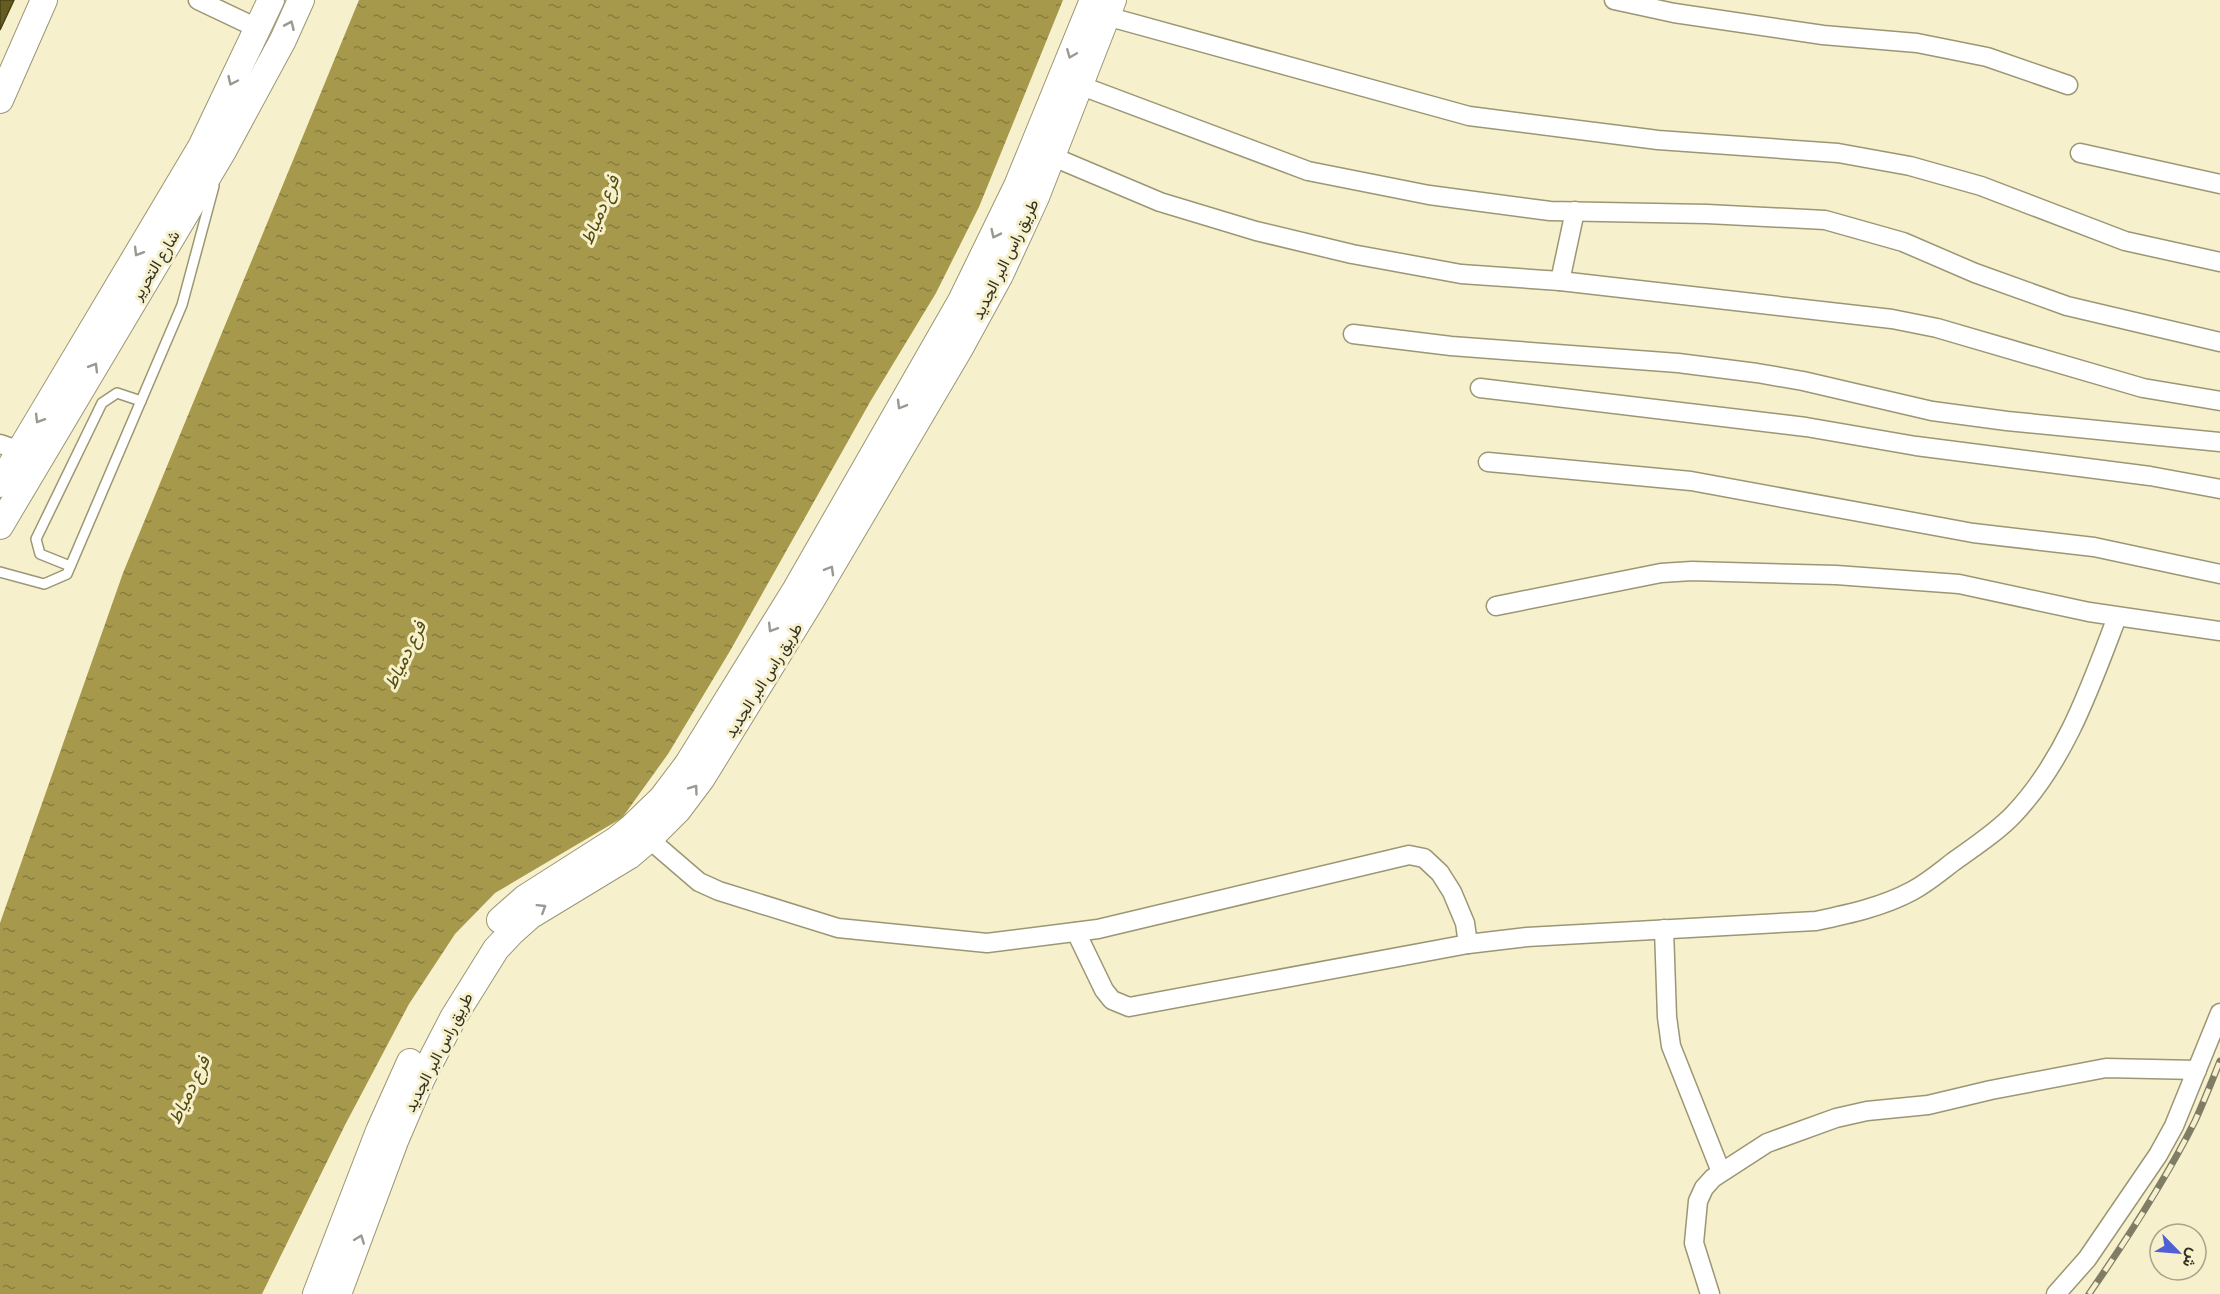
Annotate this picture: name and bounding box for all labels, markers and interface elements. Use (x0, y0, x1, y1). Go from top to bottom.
one-way arrow (283, 21, 295, 32)
one-way arrow (1066, 48, 1078, 59)
one-way arrow (227, 74, 239, 85)
water label: فرع دمياط (575, 171, 626, 248)
street label: طريق راس البر الجديد (967, 196, 1044, 323)
street label: شارع التحرير (126, 226, 185, 306)
one-way arrow (990, 227, 1002, 238)
one-way arrow (134, 246, 146, 256)
one-way arrow (87, 363, 99, 373)
one-way arrow (897, 399, 909, 409)
one-way arrow (34, 413, 46, 423)
one-way arrow (822, 566, 834, 576)
water label: فرع دمياط (378, 616, 433, 693)
street label: طريق راس البر الجديد (720, 619, 807, 742)
one-way arrow (767, 622, 779, 632)
one-way arrow (687, 785, 698, 796)
one-way arrow (536, 904, 546, 916)
street label: طريق راس البر الجديد (399, 989, 478, 1116)
water label: فرع دمياط (162, 1051, 217, 1128)
north arrow (2148, 1222, 2208, 1282)
one-way arrow (352, 1235, 365, 1245)
text: ش (2178, 1245, 2205, 1271)

